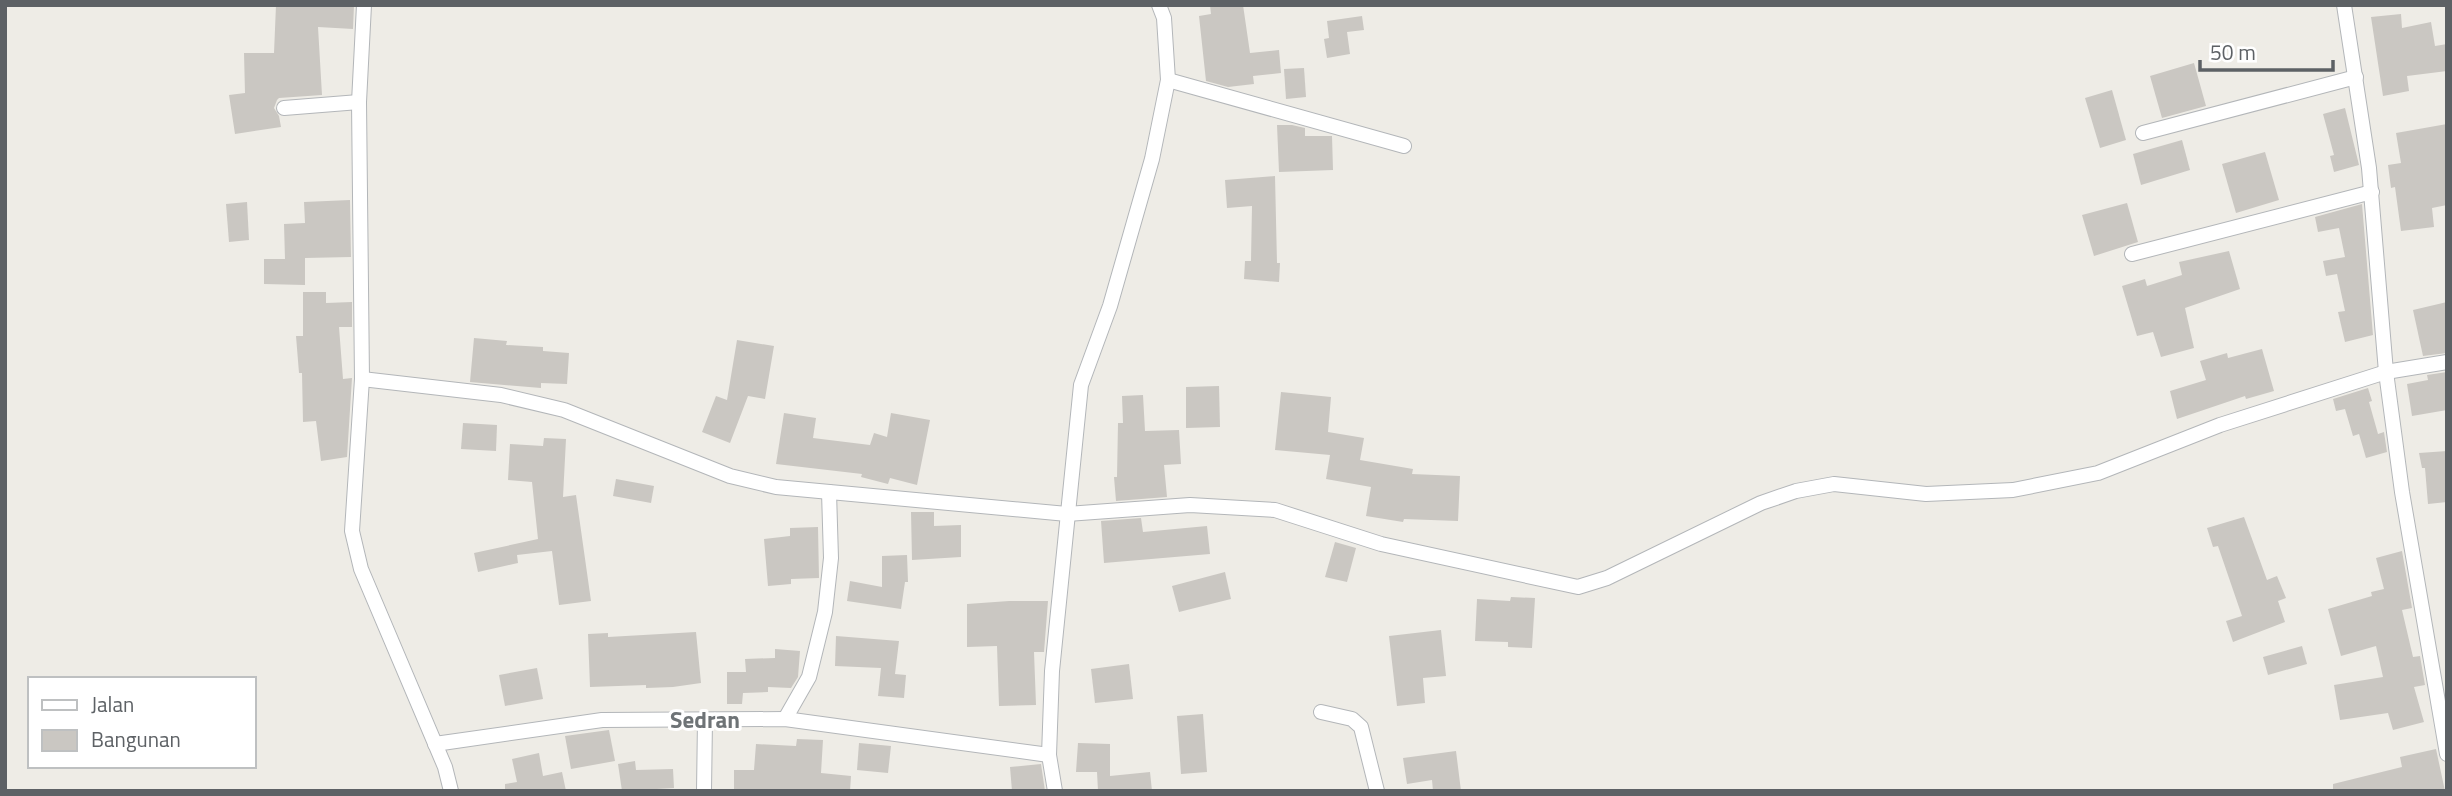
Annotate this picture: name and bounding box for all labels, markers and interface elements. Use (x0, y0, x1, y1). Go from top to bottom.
scale bar (2200, 28, 2333, 72)
text: 50 m (2210, 36, 2256, 68)
legend (28, 677, 256, 768)
text: Jalan (91, 688, 134, 720)
district label: Sedran (670, 702, 740, 737)
text: Bangunan (91, 723, 181, 755)

